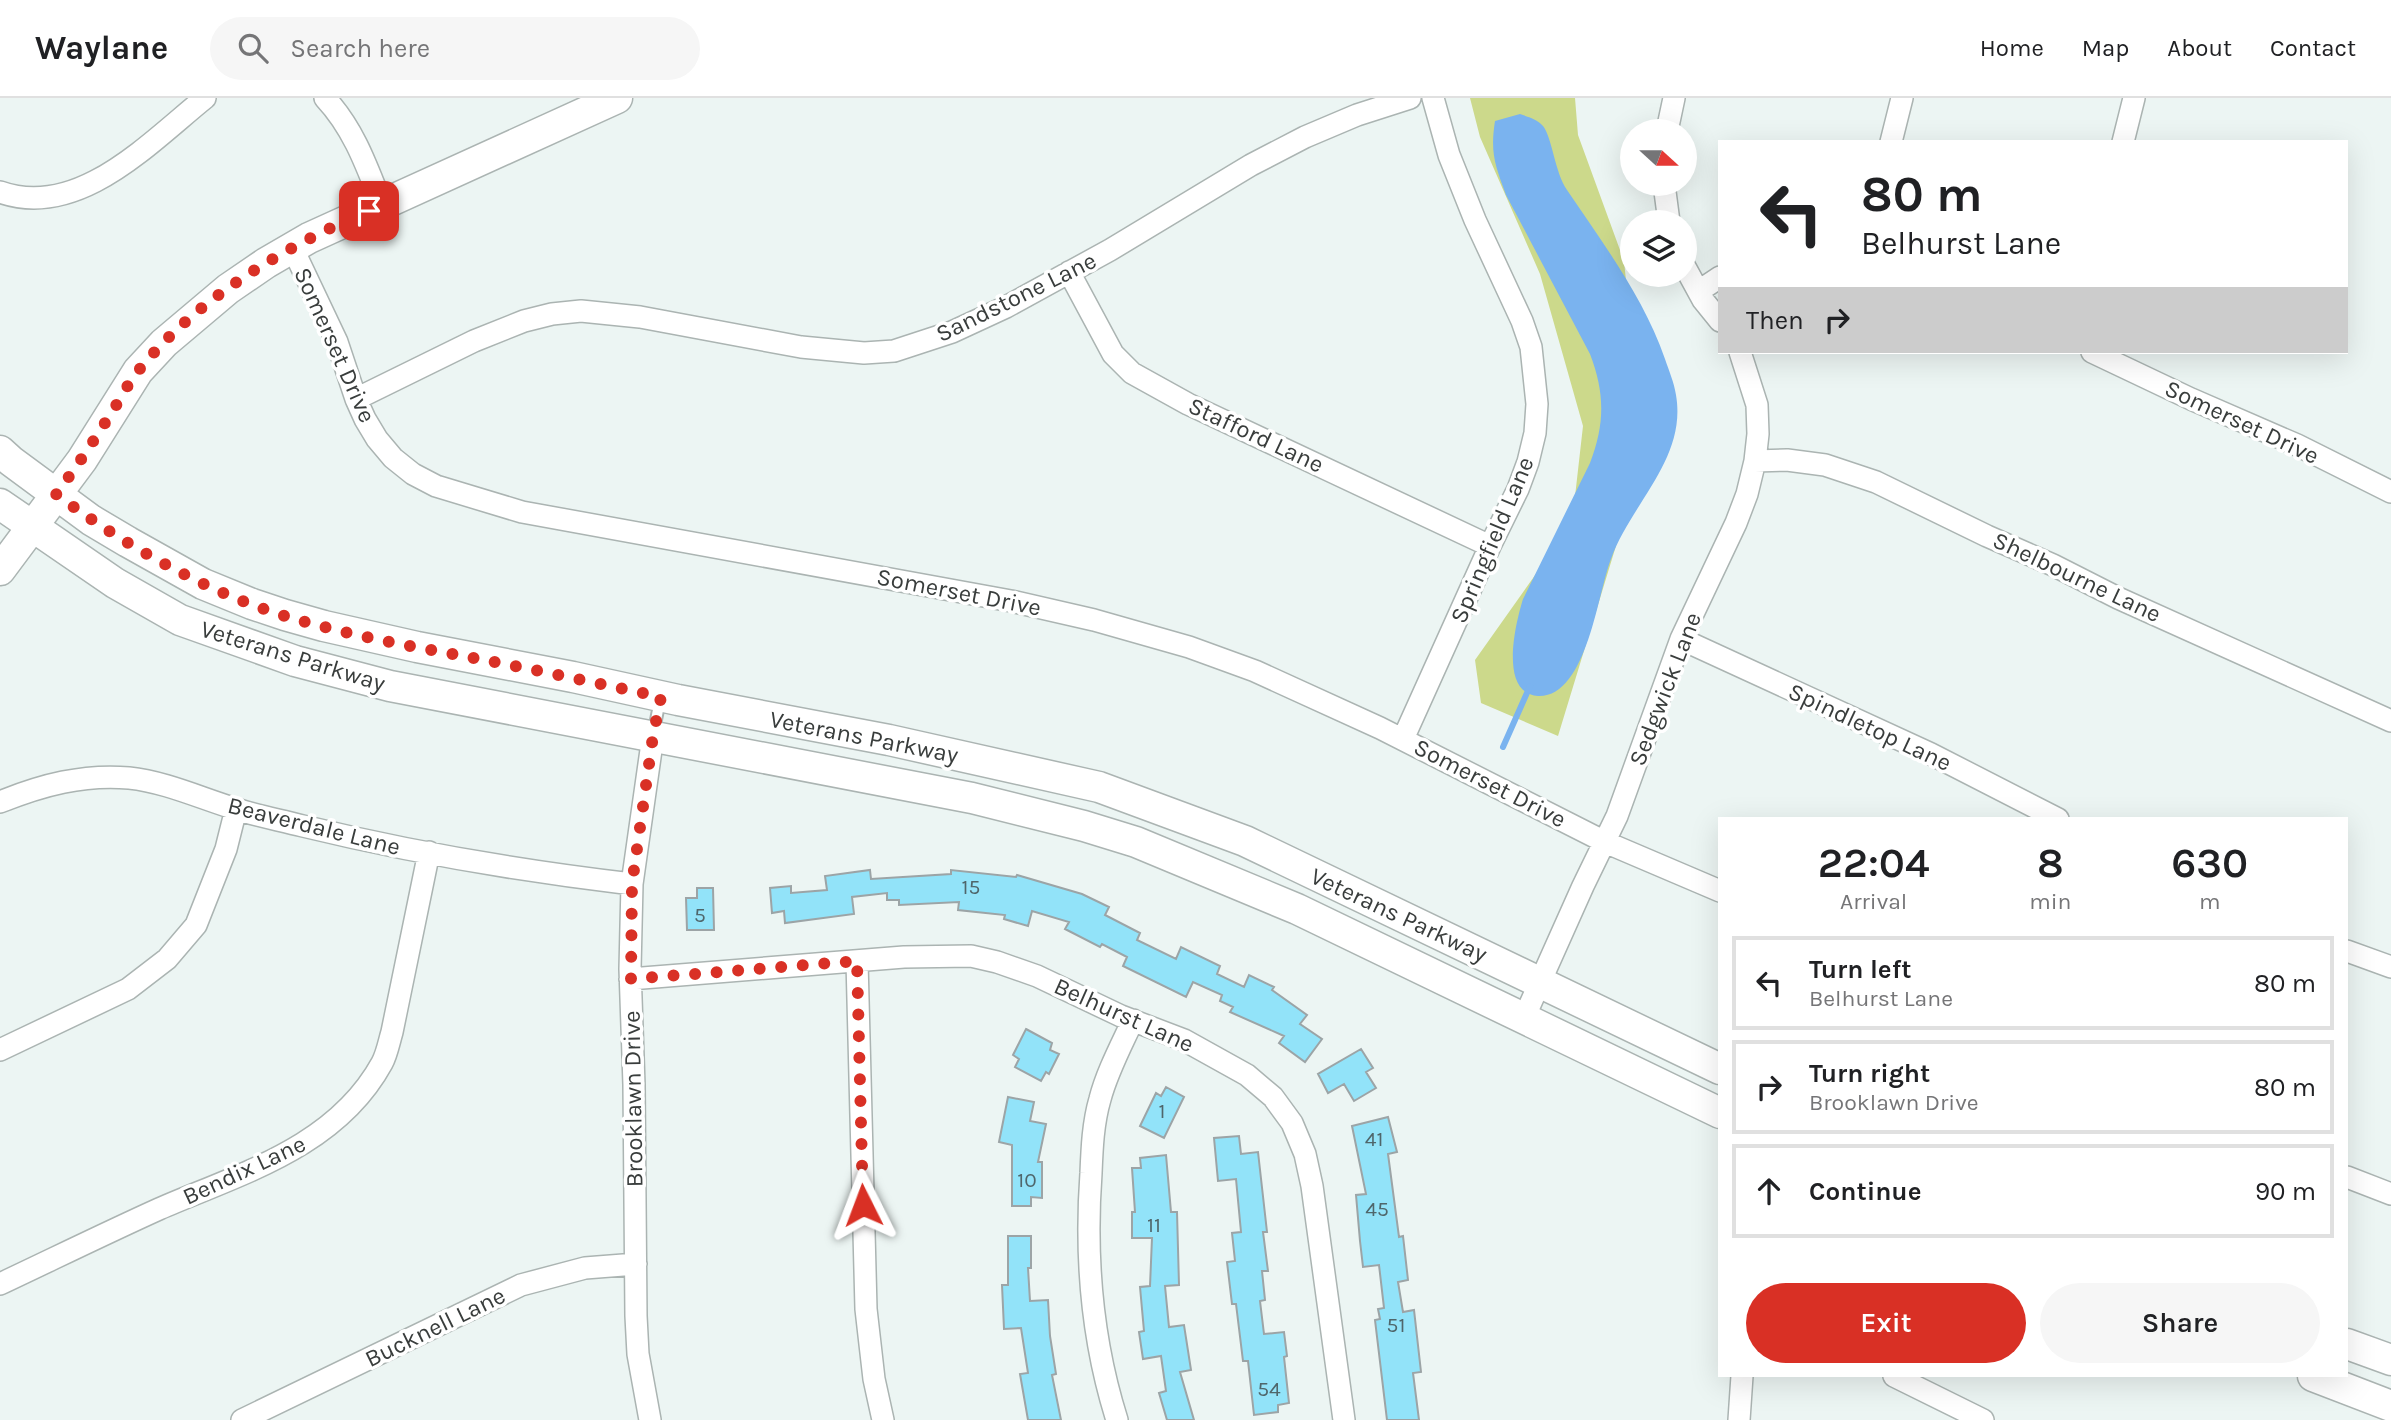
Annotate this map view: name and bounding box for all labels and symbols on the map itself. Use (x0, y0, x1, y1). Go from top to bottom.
north arrow (1620, 119, 1698, 196)
pin (339, 181, 399, 241)
street label: Sandstone Lane (931, 246, 1101, 348)
street label: Somerset Drive (288, 263, 382, 427)
street label: Somerset Drive (2160, 374, 2324, 470)
street label: Stafford Lane (1184, 391, 1328, 479)
street label: Springfield Lane (1444, 453, 1540, 627)
street label: Shelbourne Lane (1988, 526, 2166, 628)
street label: Somerset Drive (874, 562, 1044, 622)
street label: Sedgwick Lane (1623, 608, 1707, 770)
street label: Veterans Parkway (197, 615, 389, 697)
street label: Spindletop Lane (1784, 677, 1956, 777)
street label: Veterans Parkway (767, 705, 961, 769)
street label: Somerset Drive (1409, 733, 1571, 833)
street label: Beaverdale Lane (225, 791, 403, 861)
street label: Veterans Parkway (1306, 862, 1492, 968)
house number: 15 (962, 875, 980, 899)
house number: 5 (694, 903, 706, 927)
street label: Belhurst Lane (1050, 972, 1198, 1058)
street label: Brooklawn Drive (617, 1010, 649, 1188)
house number: 1 (1159, 1099, 1165, 1123)
house number: 41 (1365, 1127, 1383, 1151)
street label: Bendix Lane (178, 1129, 310, 1211)
position arrow (826, 1168, 900, 1242)
house number: 10 (1017, 1168, 1037, 1192)
house number: 45 (1365, 1197, 1389, 1221)
house number: 11 (1147, 1213, 1161, 1237)
street label: Bucknell Lane (360, 1281, 510, 1373)
house number: 51 (1387, 1313, 1405, 1337)
house number: 54 (1257, 1377, 1281, 1401)

